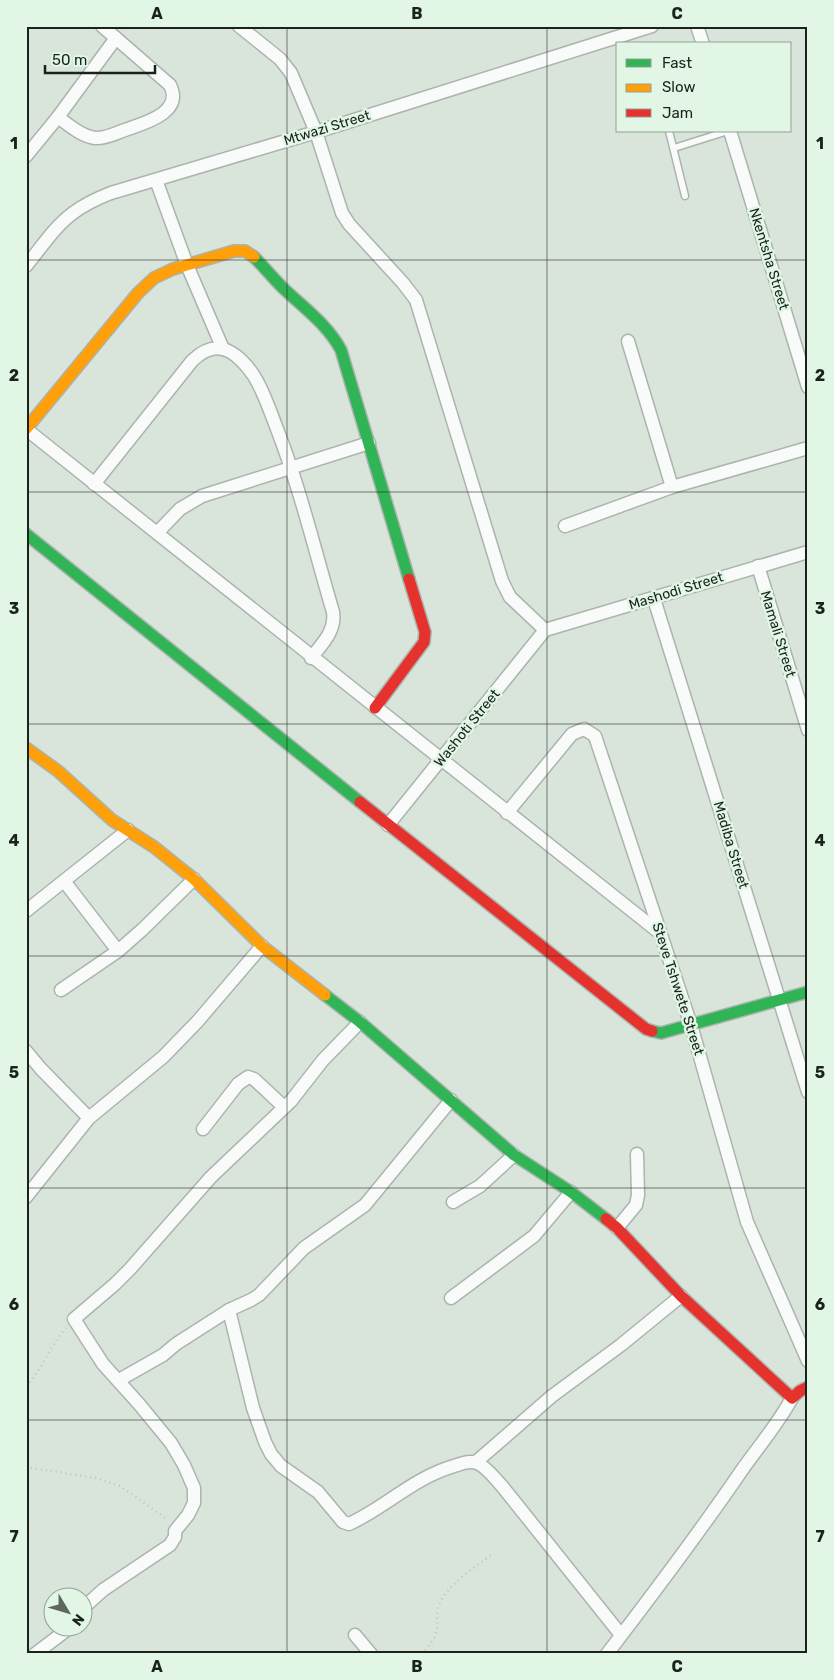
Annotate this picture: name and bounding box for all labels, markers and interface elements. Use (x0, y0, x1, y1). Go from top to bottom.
text: A (151, 4, 163, 23)
text: B (411, 4, 423, 23)
text: C (671, 4, 683, 23)
scale bar (45, 42, 155, 74)
legend (616, 42, 792, 132)
text: 50 m (52, 51, 87, 69)
text: Fast (662, 54, 692, 72)
text: Slow (662, 78, 695, 96)
text: Jam (662, 104, 693, 122)
street label: Mtwazi Street (282, 107, 373, 149)
text: 1 (10, 134, 18, 153)
text: 1 (816, 134, 824, 153)
street label: Nkentsha Street (745, 206, 793, 312)
text: 2 (9, 366, 19, 385)
text: 2 (815, 366, 825, 385)
street label: Mashodi Street (627, 568, 726, 613)
street label: Mamali Street (757, 589, 799, 680)
text: 3 (9, 599, 19, 618)
text: 3 (815, 599, 825, 618)
street label: Washoti Street (430, 685, 504, 770)
street label: Madiba Street (710, 799, 753, 891)
text: 4 (9, 831, 20, 850)
text: 4 (815, 831, 826, 850)
street label: Steve Tshwete Street (648, 920, 708, 1058)
text: 5 (9, 1063, 19, 1082)
text: 5 (815, 1063, 825, 1082)
text: 6 (9, 1295, 19, 1314)
text: 6 (815, 1295, 825, 1314)
text: 7 (9, 1527, 19, 1546)
text: 7 (815, 1527, 825, 1546)
north arrow (42, 1588, 92, 1638)
text: N (68, 1610, 88, 1629)
text: A (151, 1657, 163, 1676)
text: B (411, 1657, 423, 1676)
text: C (671, 1657, 683, 1676)

